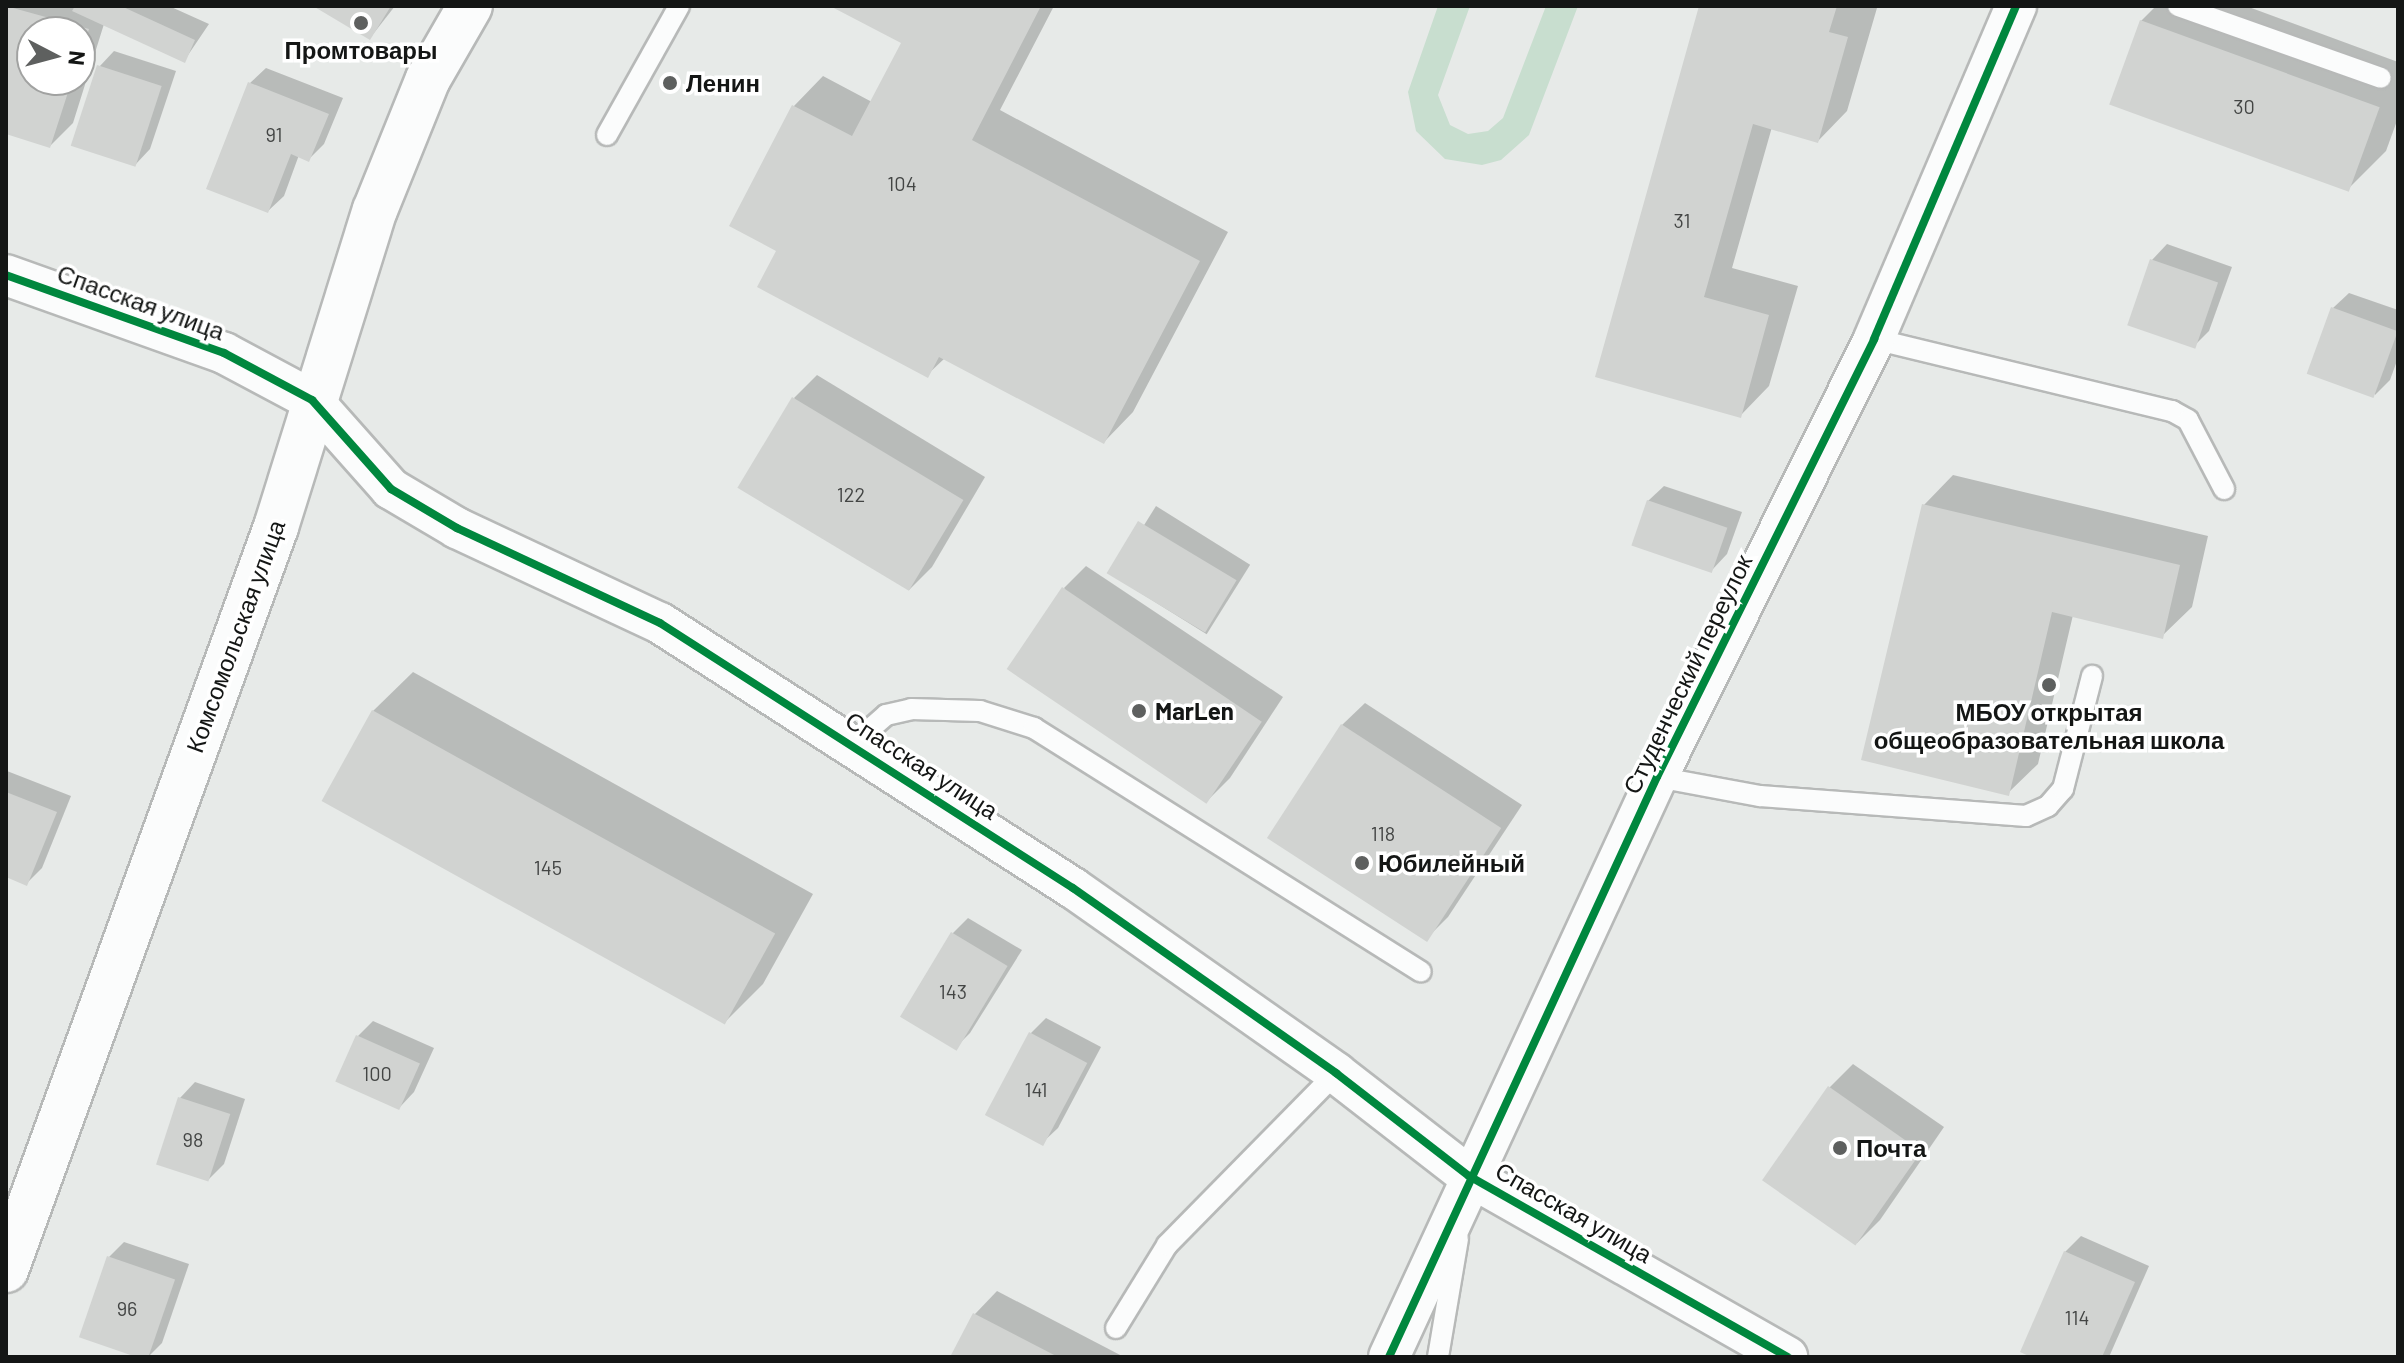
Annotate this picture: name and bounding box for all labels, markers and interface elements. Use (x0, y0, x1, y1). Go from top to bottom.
marker: Промтовары (352, 14, 370, 32)
north arrow (16, 16, 96, 96)
place label: Промтовары (284, 36, 438, 64)
text: N (64, 50, 92, 67)
place label: Ленин (686, 69, 760, 97)
marker: Ленин (661, 74, 679, 92)
house number: 30 (2233, 94, 2255, 118)
house number: 91 (265, 122, 283, 146)
house number: 104 (887, 171, 917, 195)
house number: 31 (1673, 208, 1691, 232)
street label: Спасская улица (53, 258, 229, 346)
house number: 122 (837, 482, 865, 506)
street label: Комсомольская улица (179, 516, 291, 756)
street label: Студенческий переулок (1616, 550, 1758, 798)
marker: МБОУ открытая общеобразовательная школа (2040, 676, 2058, 694)
place label: MarLen (1155, 697, 1234, 725)
place label: МБОУ открытая общеобразовательная школа (1874, 698, 2224, 754)
marker: MarLen (1130, 702, 1148, 720)
street label: Спасская улица (840, 705, 1004, 825)
house number: 118 (1371, 821, 1395, 845)
place label: Юбилейный (1378, 849, 1525, 877)
marker: Юбилейный (1353, 854, 1371, 872)
house number: 145 (534, 855, 562, 879)
house number: 143 (939, 979, 967, 1003)
house number: 100 (362, 1061, 392, 1085)
house number: 141 (1024, 1077, 1048, 1101)
house number: 98 (183, 1127, 203, 1151)
place label: Почта (1856, 1134, 1926, 1162)
marker: Почта (1831, 1139, 1849, 1157)
street label: Спасская улица (1491, 1156, 1657, 1268)
house number: 96 (117, 1296, 137, 1320)
house number: 114 (2064, 1305, 2090, 1329)

